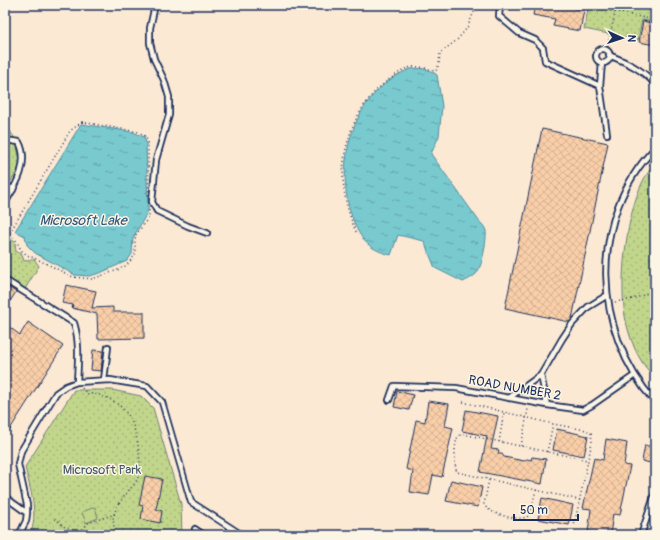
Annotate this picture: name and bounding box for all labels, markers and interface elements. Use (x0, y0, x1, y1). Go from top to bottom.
north arrow (602, 18, 642, 58)
text: N (625, 34, 638, 43)
water label: Microsoft Lake (39, 212, 129, 229)
street label: ROAD NUMBER 2 (467, 372, 562, 404)
park label: Microsoft Park (63, 462, 142, 478)
scale bar (514, 496, 578, 522)
text: 50 m (520, 503, 548, 518)

